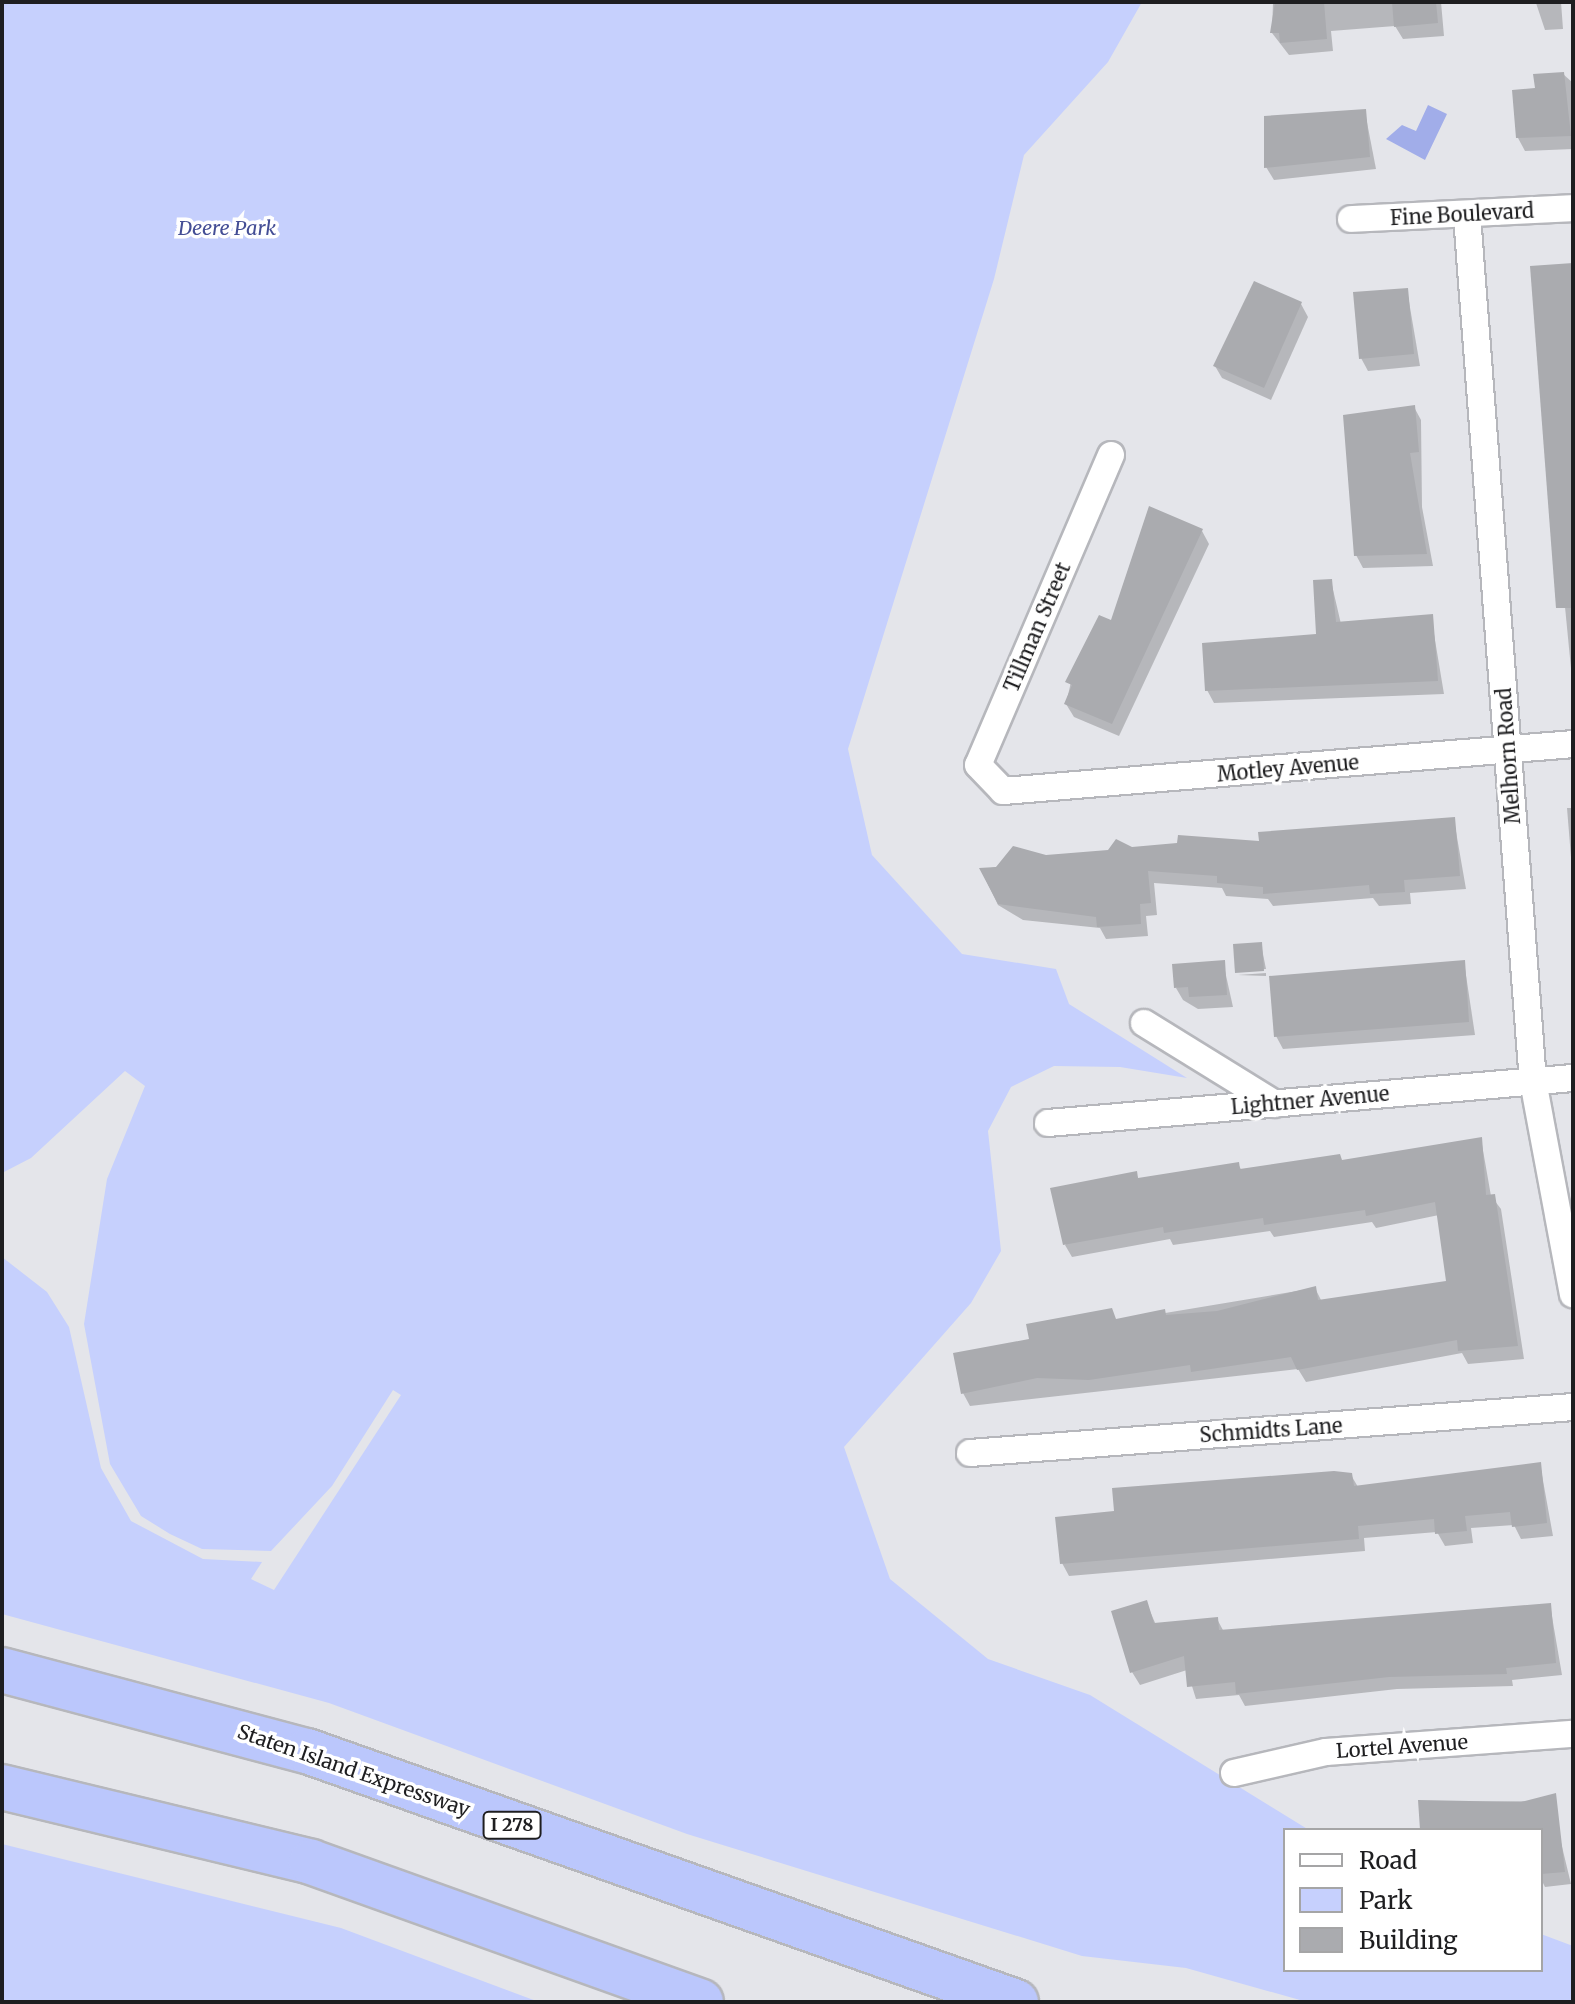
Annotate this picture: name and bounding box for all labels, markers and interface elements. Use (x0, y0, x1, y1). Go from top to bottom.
street label: Fine Boulevard (1389, 198, 1535, 230)
park label: Deere Park (178, 215, 276, 239)
street label: Tillman Street (999, 559, 1075, 695)
street label: Melhorn Road (1491, 687, 1525, 825)
street label: Motley Avenue (1216, 750, 1360, 786)
street label: Lightner Avenue (1230, 1081, 1390, 1119)
street label: Schmidts Lane (1199, 1413, 1343, 1447)
street label: Staten Island Expressway (235, 1719, 473, 1821)
street label: Lortel Avenue (1335, 1729, 1469, 1763)
road number: I 278 (482, 1811, 542, 1839)
legend (1283, 1828, 1543, 1972)
text: Road (1359, 1845, 1417, 1876)
text: Park (1359, 1885, 1412, 1916)
text: Building (1359, 1925, 1458, 1956)

